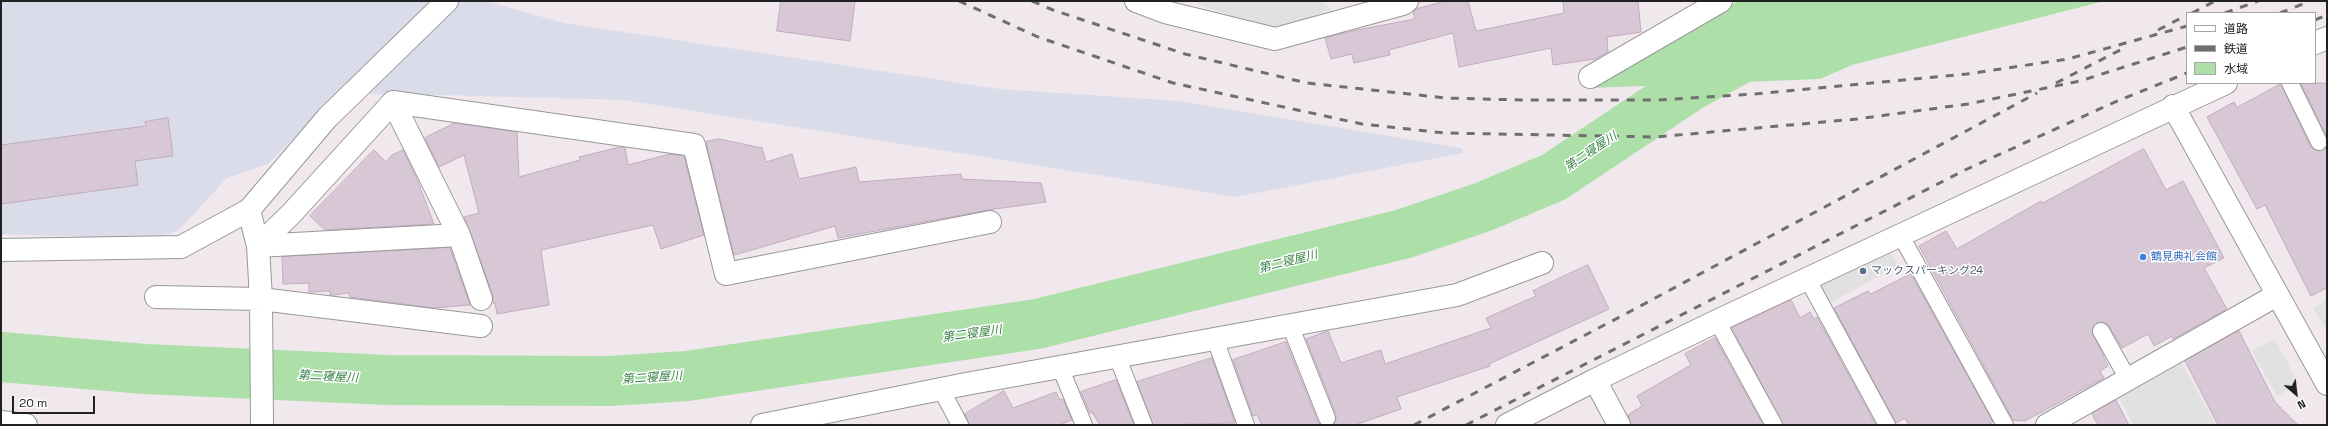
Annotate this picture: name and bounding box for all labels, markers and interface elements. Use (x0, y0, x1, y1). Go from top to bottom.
legend (2186, 12, 2316, 84)
text: 道路 (2224, 21, 2248, 37)
text: 鉄道 (2224, 41, 2248, 57)
text: 水域 (2224, 61, 2248, 77)
water label: 第二寝屋川 (1562, 129, 1620, 175)
water label: 第二寝屋川 (1257, 248, 1319, 276)
place label: 鶴見典礼会館 (2151, 250, 2217, 264)
marker: 鶴見典礼会館 (2138, 252, 2148, 262)
place label: マックスパーキング24 (1871, 264, 1983, 278)
marker: マックスパーキング24 (1858, 266, 1868, 276)
water label: 第二寝屋川 (941, 323, 1003, 345)
water label: 第二寝屋川 (298, 368, 358, 386)
water label: 第二寝屋川 (622, 369, 682, 387)
north arrow (2276, 374, 2316, 414)
scale bar (14, 388, 97, 414)
text: 20 m (19, 395, 47, 411)
text: N (2295, 397, 2308, 413)

